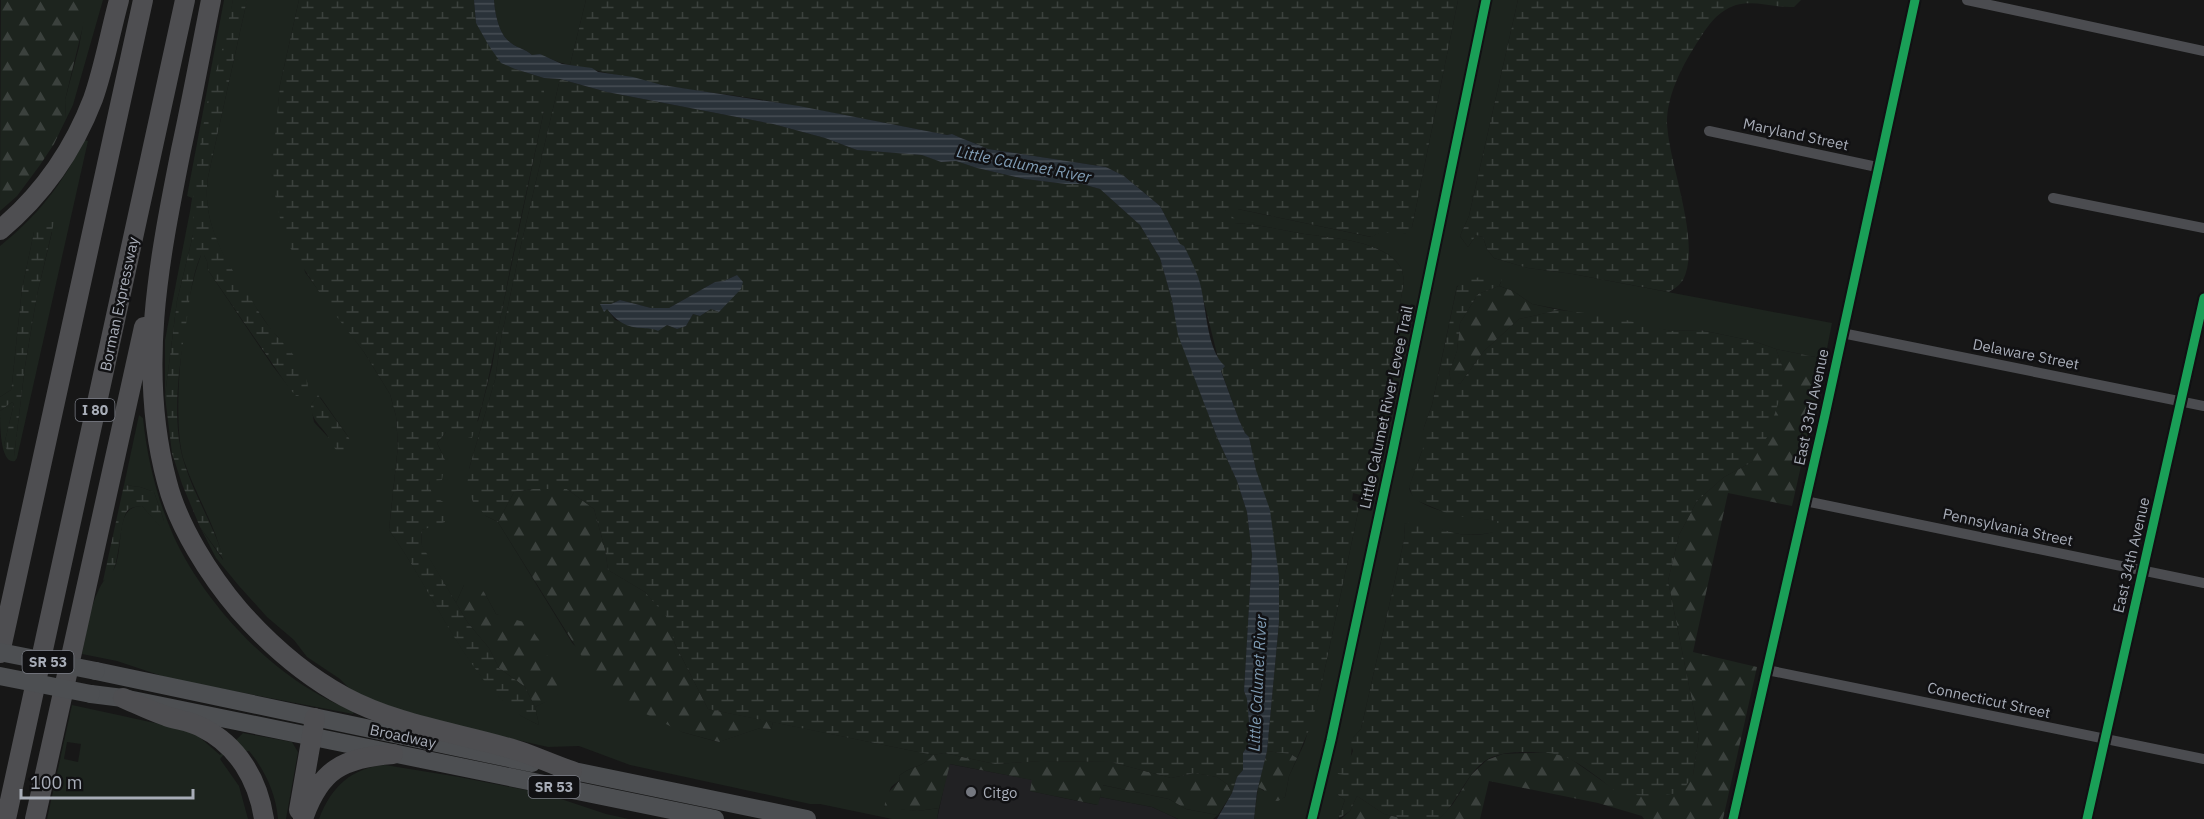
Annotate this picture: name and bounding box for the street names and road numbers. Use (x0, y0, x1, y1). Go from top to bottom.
street label: Maryland Street (1742, 114, 1850, 154)
street label: Borman Expressway (95, 235, 143, 373)
street label: Little Calumet River Levee Trail (1355, 304, 1417, 510)
street label: Delaware Street (1971, 334, 2081, 374)
street label: East 33rd Avenue (1789, 347, 1833, 467)
road number: I 80 (76, 399, 115, 421)
street label: East 34th Avenue (2108, 495, 2154, 615)
street label: Pennsylvania Street (1941, 504, 2075, 550)
road number: SR 53 (22, 651, 74, 673)
street label: Connecticut Street (1926, 678, 2052, 722)
street label: Broadway (368, 720, 438, 752)
road number: SR 53 (528, 776, 580, 798)

